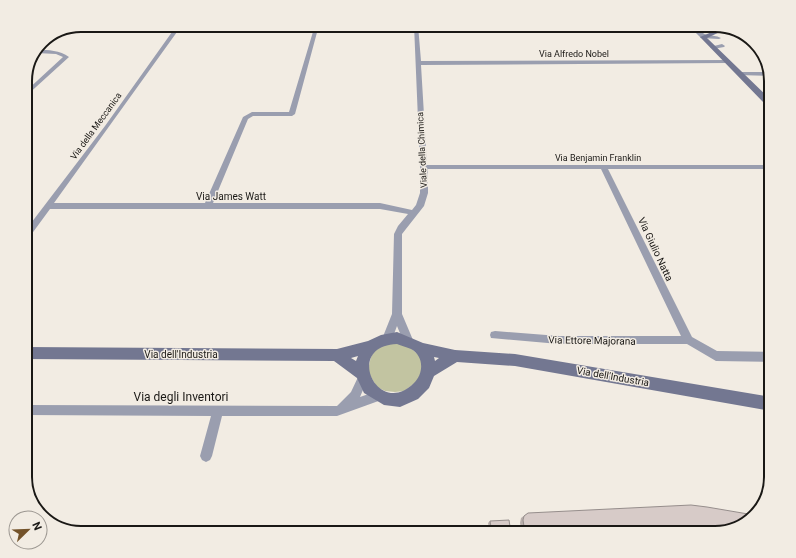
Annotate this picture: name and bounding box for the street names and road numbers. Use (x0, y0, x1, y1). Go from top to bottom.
street label: Via Alfredo Nobel (539, 49, 609, 59)
street label: Via della Meccanica (68, 91, 124, 161)
street label: Viale della Chimica (415, 112, 429, 188)
street label: Via Benjamin Franklin (555, 153, 641, 163)
street label: Via James Watt (196, 191, 266, 202)
street label: Via Giulio Natta (636, 216, 675, 283)
street label: Via Ettore Majorana (548, 334, 636, 347)
street label: Via dell'Industria (144, 349, 218, 360)
street label: Via dell'Industria (576, 365, 650, 388)
street label: Via degli Inventori (134, 390, 229, 404)

